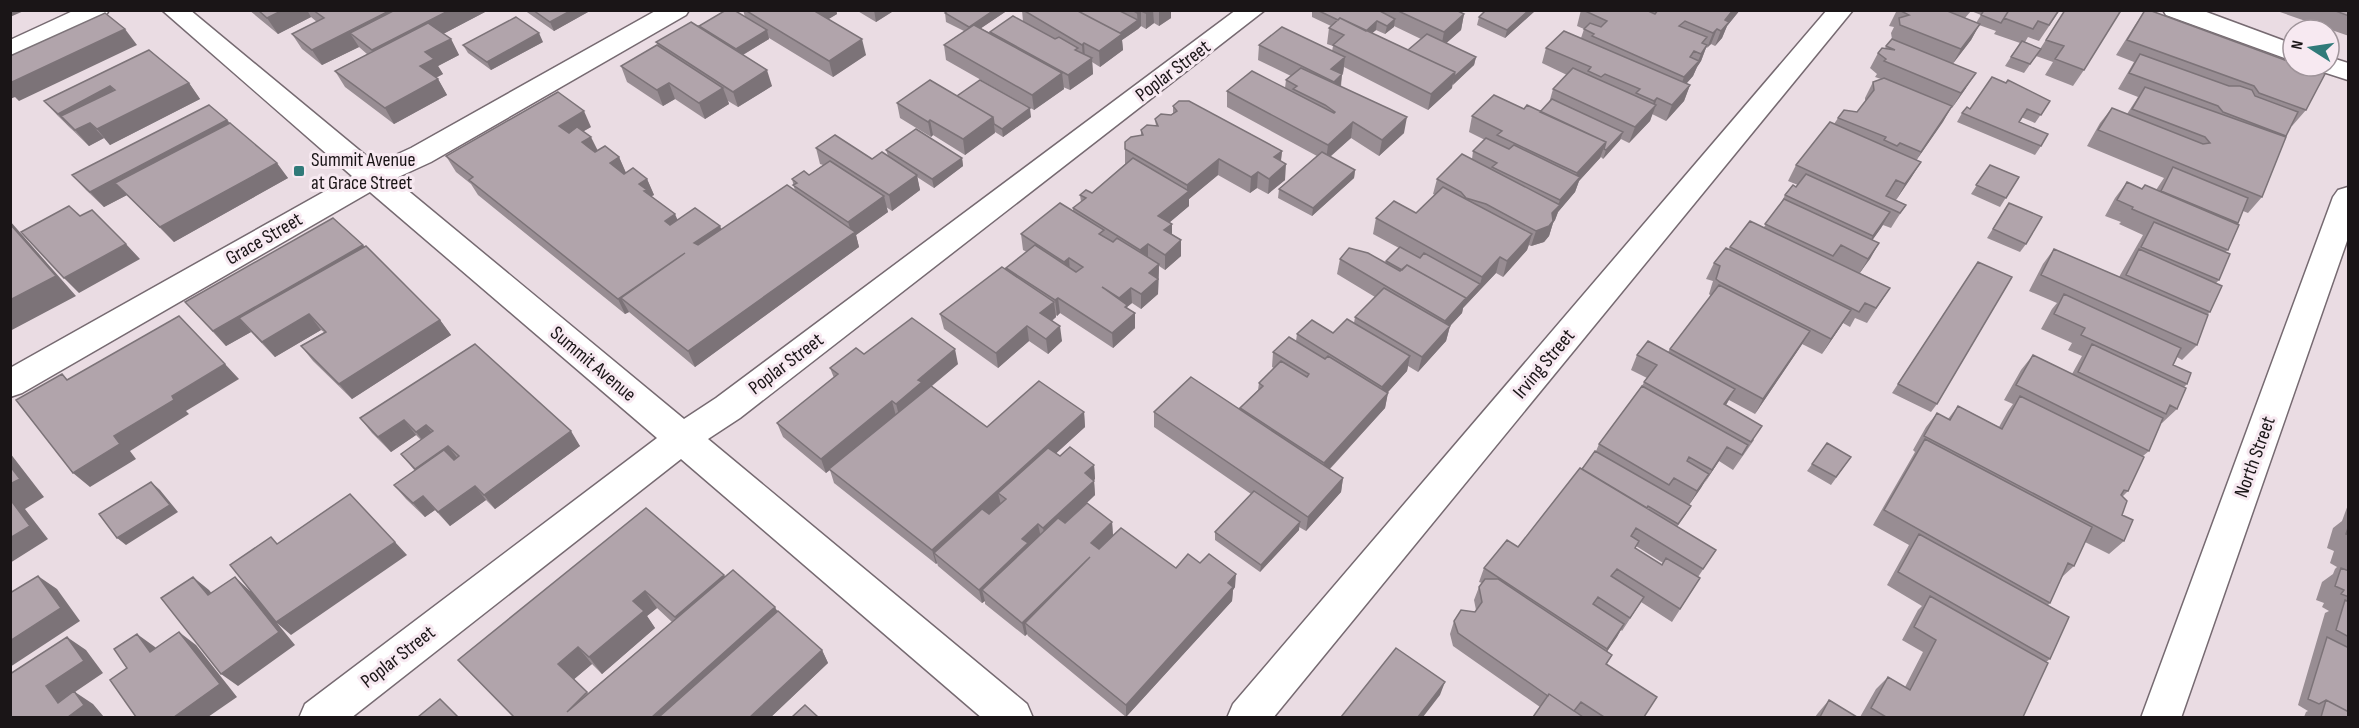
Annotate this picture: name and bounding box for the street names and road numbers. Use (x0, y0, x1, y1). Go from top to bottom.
street label: Poplar Street (1131, 35, 1215, 107)
street label: Grace Street (221, 207, 307, 271)
street label: Summit Avenue (545, 321, 641, 407)
street label: Irving Street (1508, 324, 1580, 404)
street label: Poplar Street (744, 328, 828, 400)
street label: North Street (2229, 413, 2281, 501)
street label: Poplar Street (356, 621, 440, 693)

